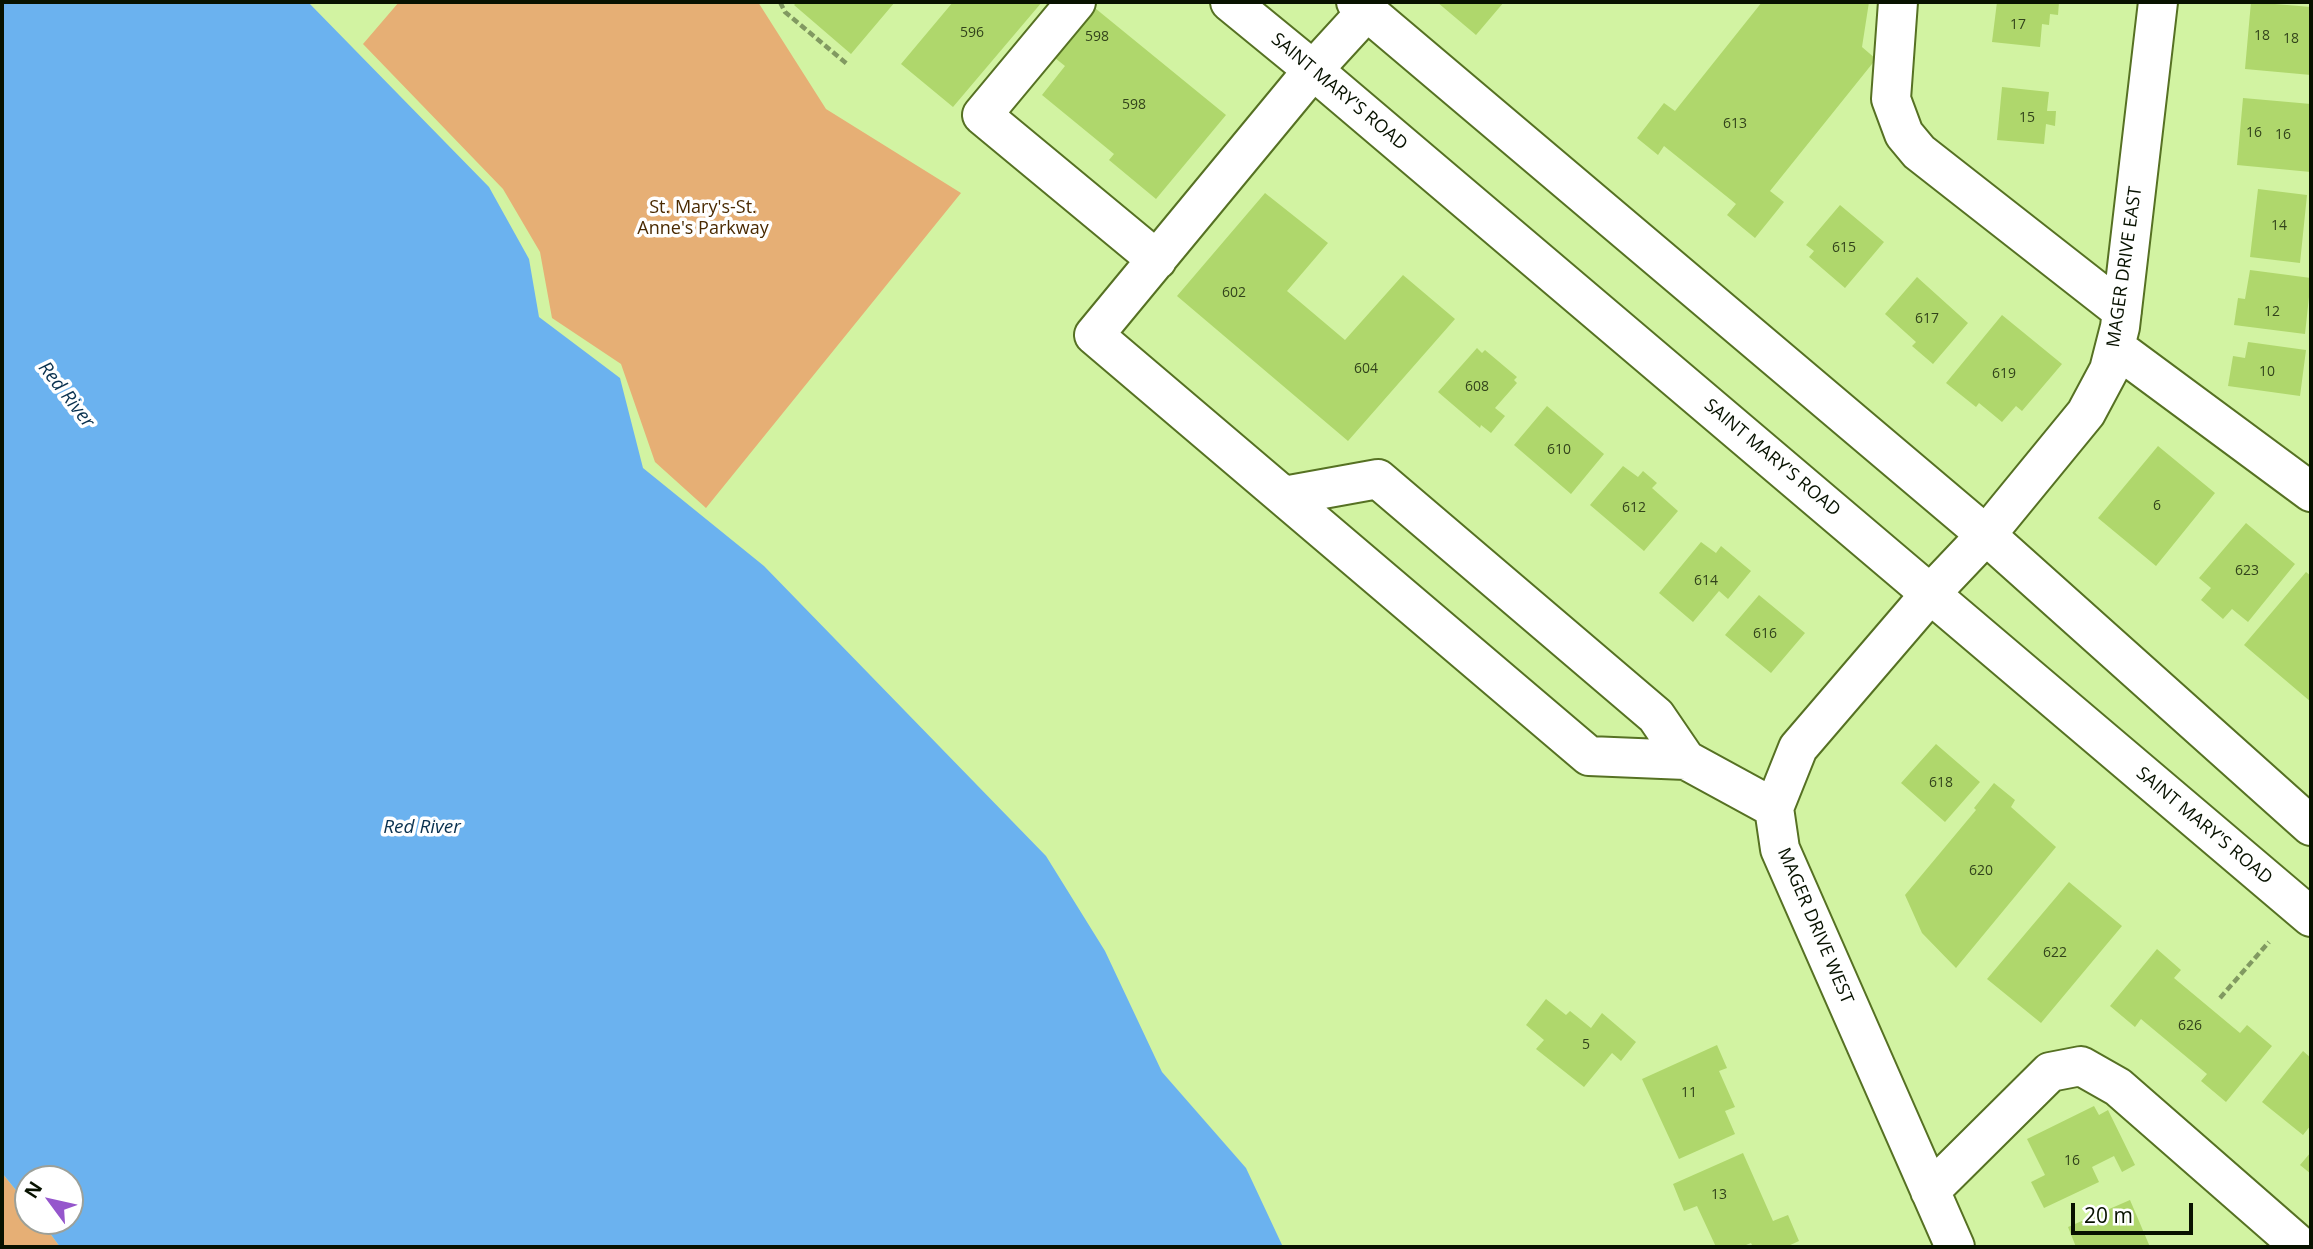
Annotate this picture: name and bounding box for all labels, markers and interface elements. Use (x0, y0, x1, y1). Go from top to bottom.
house number: 17 (2010, 17, 2026, 33)
house number: 596 (960, 25, 984, 41)
house number: 18 (2254, 28, 2270, 44)
house number: 598 (1085, 29, 1109, 45)
street label: SAINT MARY'S ROAD (1266, 29, 1412, 155)
house number: 18 (2283, 31, 2299, 47)
house number: 598 (1122, 97, 1146, 113)
house number: 15 (2019, 110, 2035, 126)
house number: 613 (1723, 116, 1747, 132)
house number: 16 (2246, 125, 2262, 141)
house number: 16 (2275, 127, 2291, 143)
street label: MAGER DRIVE EAST (2103, 185, 2147, 349)
park label: St. Mary's-St. Anne's Parkway (637, 197, 769, 240)
house number: 14 (2271, 218, 2287, 234)
house number: 615 (1832, 240, 1856, 256)
house number: 602 (1222, 285, 1246, 301)
house number: 12 (2264, 304, 2280, 320)
house number: 617 (1915, 311, 1939, 327)
water label: Red River (33, 357, 99, 433)
house number: 604 (1354, 361, 1378, 377)
house number: 10 (2259, 364, 2275, 380)
house number: 619 (1992, 366, 2016, 382)
house number: 608 (1465, 379, 1489, 395)
street label: SAINT MARY'S ROAD (1699, 395, 1845, 521)
house number: 610 (1547, 442, 1571, 458)
house number: 6 (2153, 498, 2161, 514)
house number: 612 (1622, 500, 1646, 516)
house number: 623 (2235, 563, 2259, 579)
house number: 614 (1694, 573, 1718, 589)
house number: 616 (1753, 626, 1777, 642)
street label: SAINT MARY'S ROAD (2131, 763, 2277, 889)
house number: 618 (1929, 775, 1953, 791)
water label: Red River (383, 817, 461, 839)
street label: MAGER DRIVE WEST (1772, 845, 1858, 1007)
house number: 620 (1969, 863, 1993, 879)
house number: 622 (2043, 945, 2067, 961)
house number: 626 (2178, 1018, 2202, 1034)
house number: 5 (1582, 1037, 1590, 1053)
house number: 11 (1681, 1085, 1697, 1101)
house number: 16 (2064, 1153, 2080, 1169)
north arrow (14, 1165, 84, 1235)
text: N (18, 1176, 48, 1203)
house number: 13 (1711, 1187, 1727, 1203)
scale bar (2075, 1190, 2198, 1234)
text: 20 m (2084, 1201, 2133, 1229)

